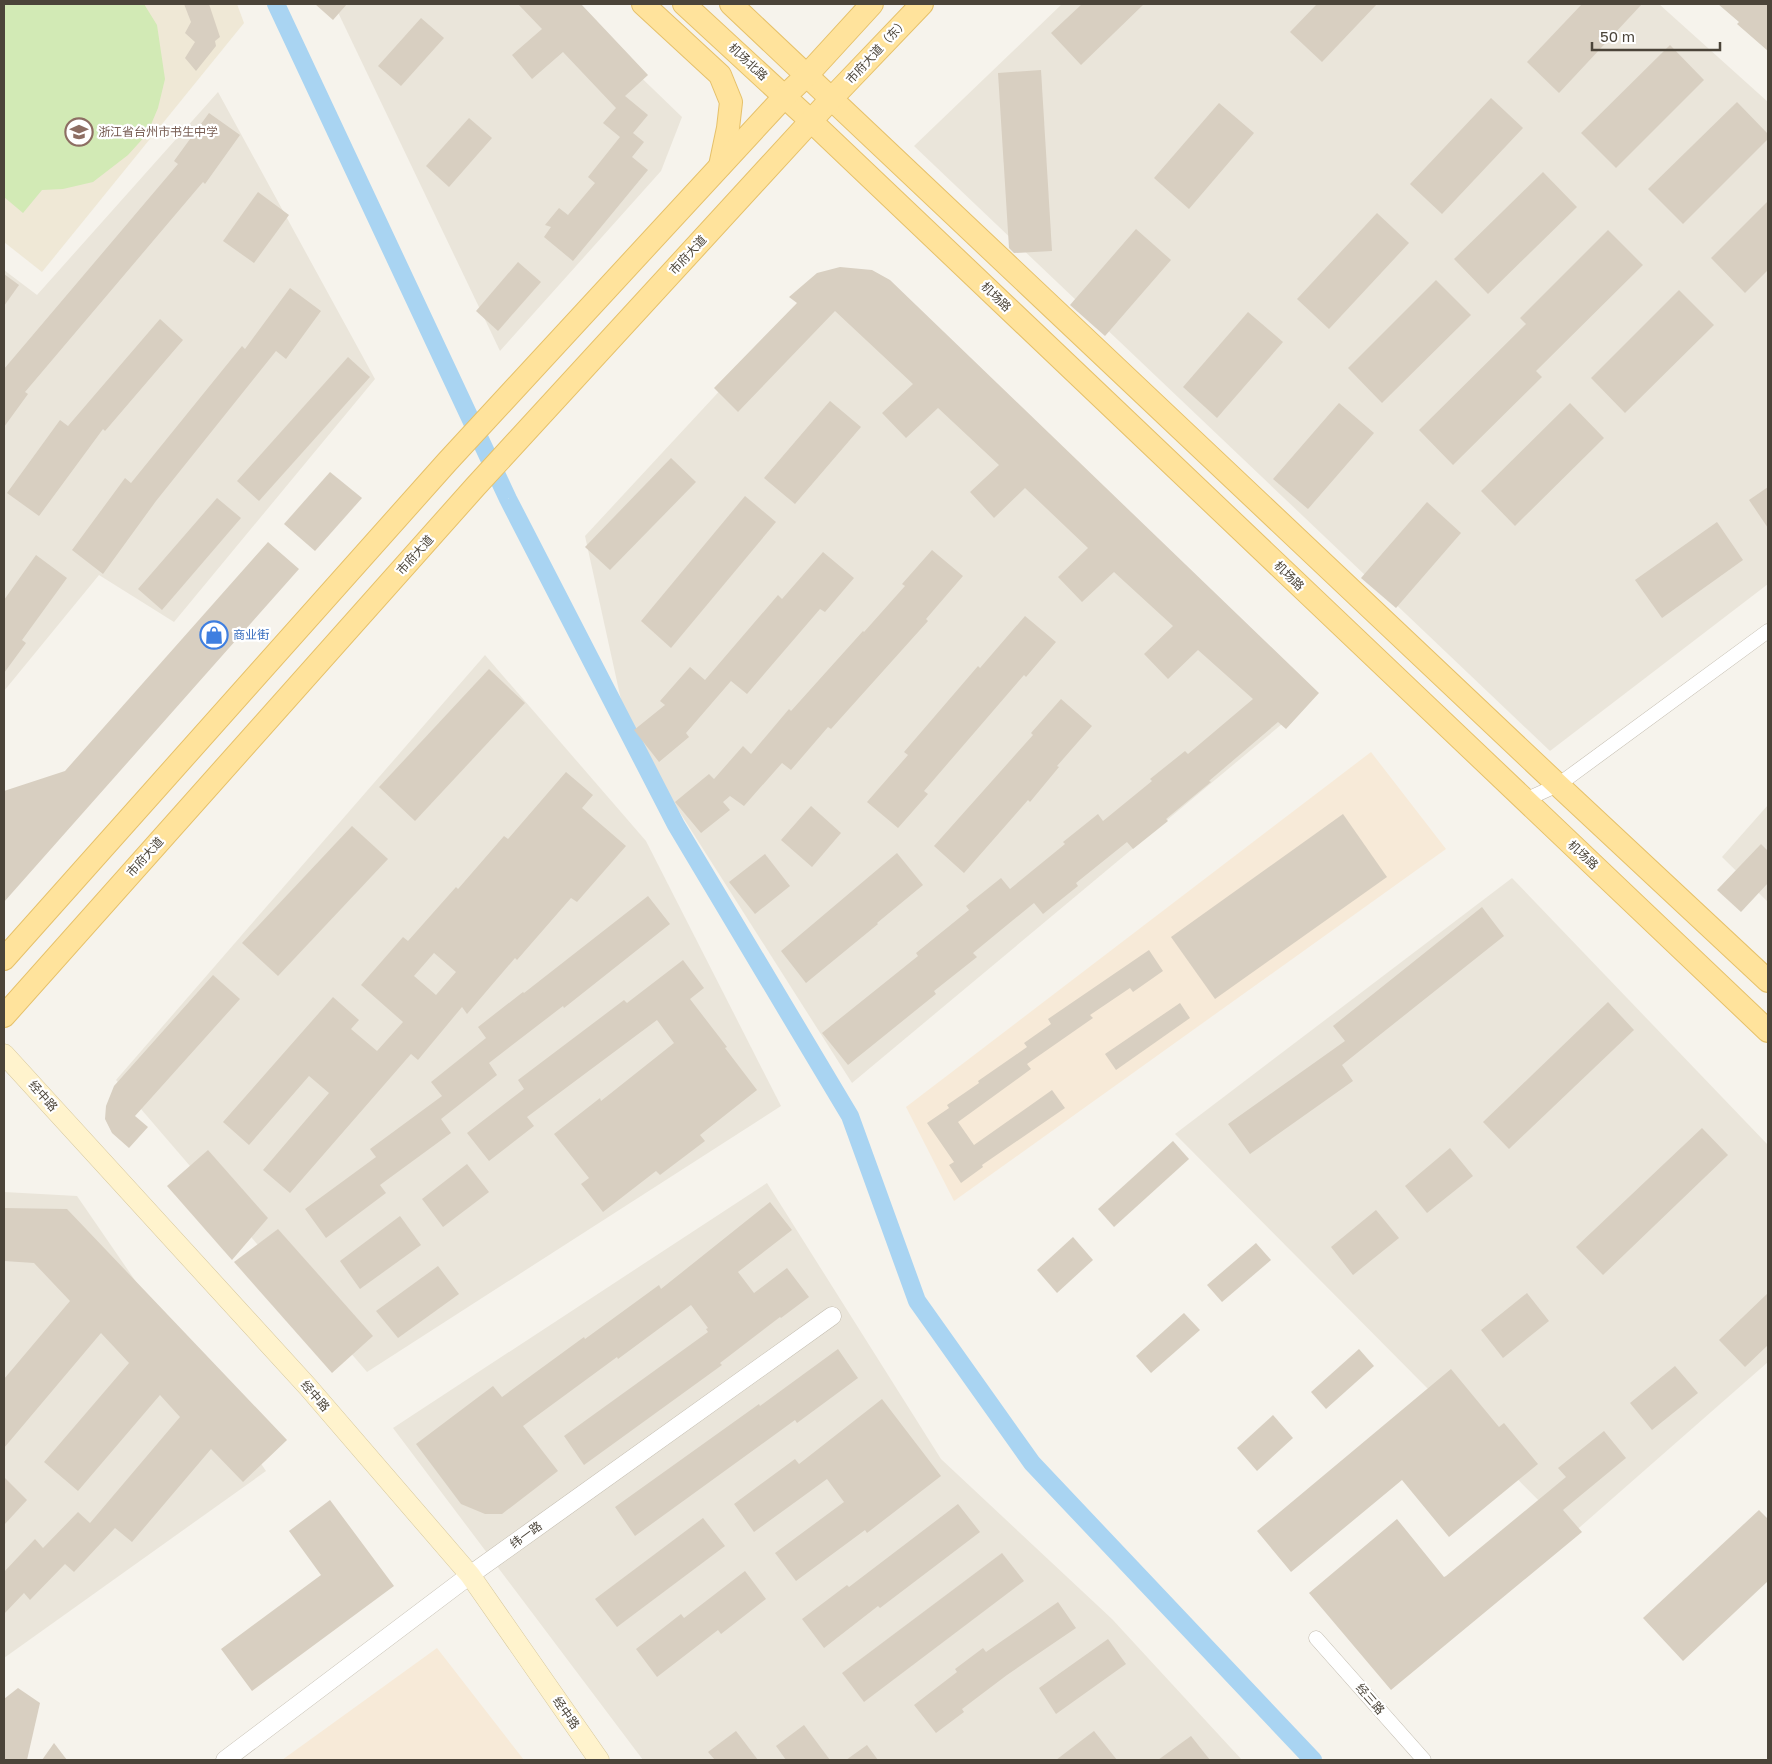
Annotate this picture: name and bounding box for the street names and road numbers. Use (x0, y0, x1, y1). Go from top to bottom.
street label: 市府大道（东） (842, 15, 911, 86)
street label: 机场北路 (726, 40, 771, 83)
street label: 市府大道 (666, 232, 709, 277)
street label: 机场路 (978, 279, 1015, 315)
street label: 市府大道 (393, 532, 436, 578)
street label: 机场路 (1271, 558, 1308, 594)
street label: 市府大道 (123, 834, 166, 880)
street label: 机场路 (1565, 837, 1602, 872)
street label: 经中路 (26, 1077, 61, 1114)
street label: 经中路 (298, 1377, 333, 1414)
street label: 纬一路 (507, 1518, 545, 1551)
street label: 经三路 (1353, 1680, 1388, 1717)
street label: 经中路 (550, 1694, 583, 1732)

